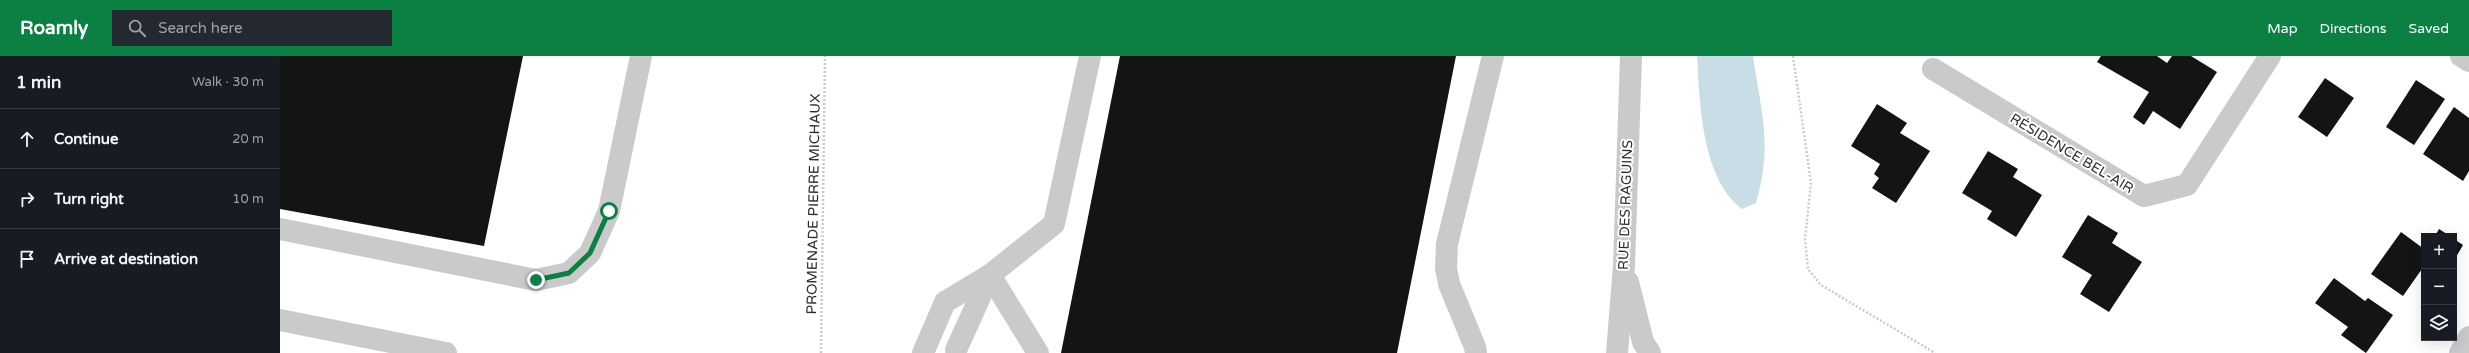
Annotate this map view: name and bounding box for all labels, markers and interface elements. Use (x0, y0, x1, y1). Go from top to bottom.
search box (112, 10, 392, 46)
text: Roamly (20, 17, 88, 39)
icon: search (126, 17, 148, 39)
text: Search here (158, 19, 243, 37)
text: Map (2267, 20, 2298, 37)
text: Directions (2320, 20, 2387, 37)
text: Saved (2409, 20, 2449, 37)
text: 1 min (16, 72, 61, 93)
text: Walk · 30 m (192, 74, 264, 90)
street label: PROMENADE PIERRE MICHAUX (803, 93, 824, 315)
street label: RÉSIDENCE BEL-AIR (2007, 110, 2137, 197)
icon: ahead (16, 128, 38, 150)
text: Continue (54, 130, 118, 148)
text: 20 m (232, 131, 264, 147)
street label: RUE DES RAGUINS (1615, 139, 1636, 270)
icon: right (16, 188, 38, 210)
text: Turn right (54, 190, 124, 208)
text: 10 m (232, 191, 264, 207)
route start (600, 202, 618, 220)
map controls (2421, 233, 2457, 341)
button: + (2421, 233, 2457, 269)
icon: arrive (16, 248, 38, 270)
text: Arrive at destination (54, 250, 198, 268)
button: − (2421, 269, 2457, 305)
route end (527, 271, 545, 289)
button: layers (2421, 305, 2457, 341)

